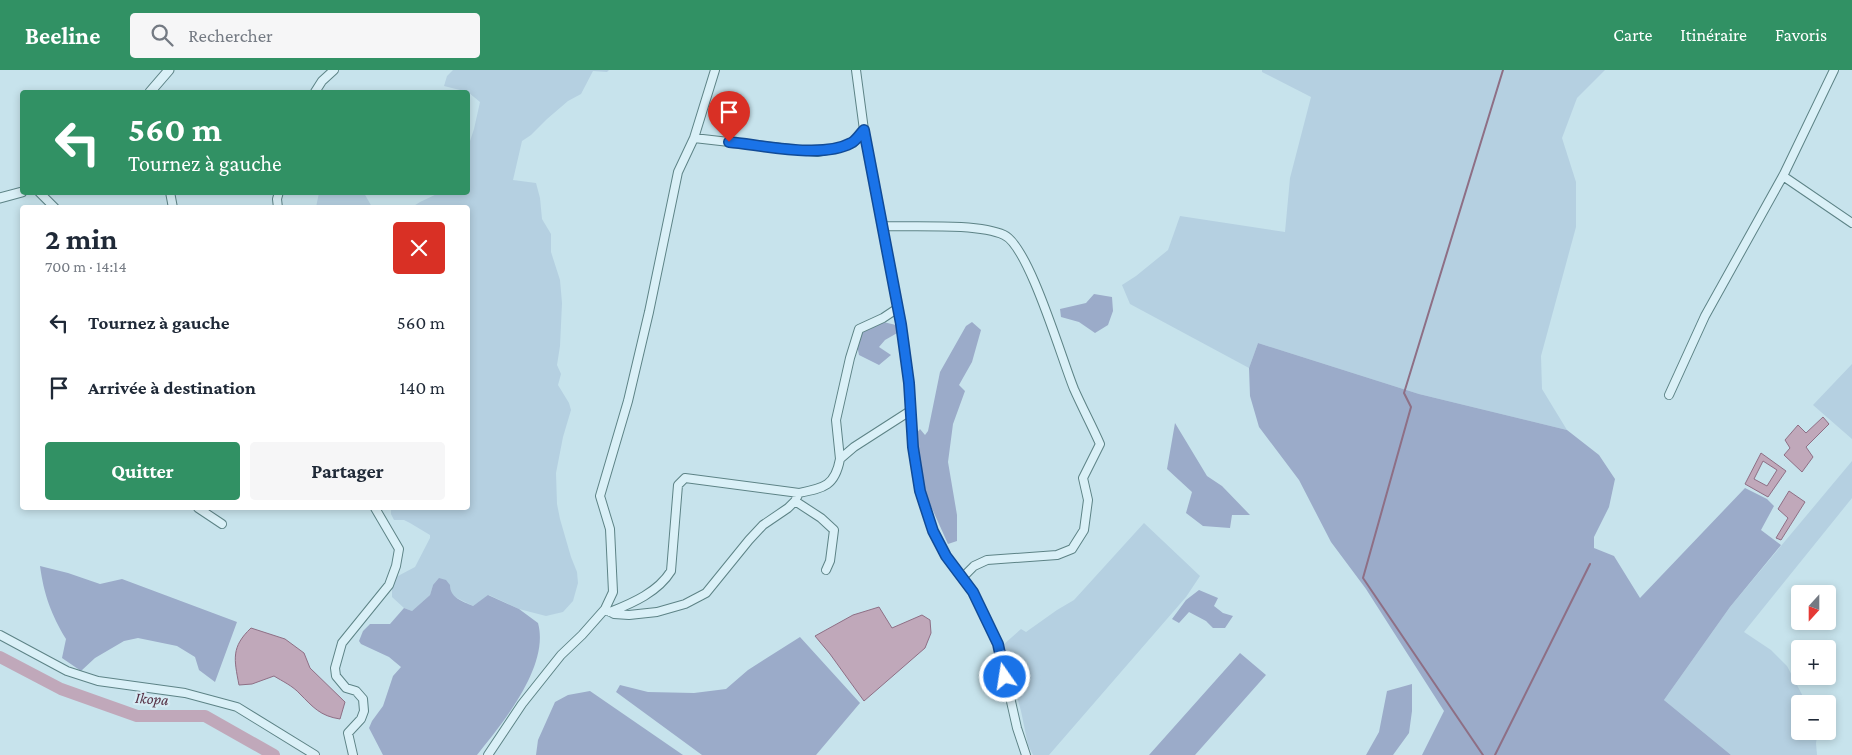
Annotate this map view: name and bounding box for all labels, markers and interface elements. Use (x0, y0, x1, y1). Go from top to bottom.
search box (130, 13, 480, 58)
icon: search (148, 21, 176, 49)
text: Beeline (25, 22, 100, 49)
text: Rechercher (188, 25, 273, 46)
text: Carte (1613, 25, 1652, 45)
text: Itinéraire (1680, 25, 1747, 45)
text: Favoris (1775, 25, 1827, 45)
pin (708, 91, 750, 142)
icon: arrive (715, 98, 743, 126)
icon: left (45, 110, 110, 175)
text: 560 m (128, 110, 222, 149)
text: Tournez à gauche (128, 151, 282, 176)
text: 2 min (45, 222, 117, 255)
button: close (393, 222, 445, 274)
text: 700 m · 14:14 (45, 258, 127, 275)
icon: left (45, 309, 73, 337)
text: Tournez à gauche (88, 312, 230, 333)
text: 560 m (397, 312, 445, 333)
icon: arrive (45, 374, 73, 402)
text: Arrivée à destination (88, 377, 256, 398)
text: 140 m (399, 377, 445, 398)
button: Quitter (45, 442, 240, 500)
button: Partager (250, 442, 445, 500)
north arrow (1791, 585, 1836, 630)
map controls (1791, 585, 1836, 740)
button: + (1791, 640, 1836, 685)
position arrow (978, 650, 1030, 702)
water label: Ikopa (134, 689, 170, 709)
button: − (1791, 695, 1836, 740)

